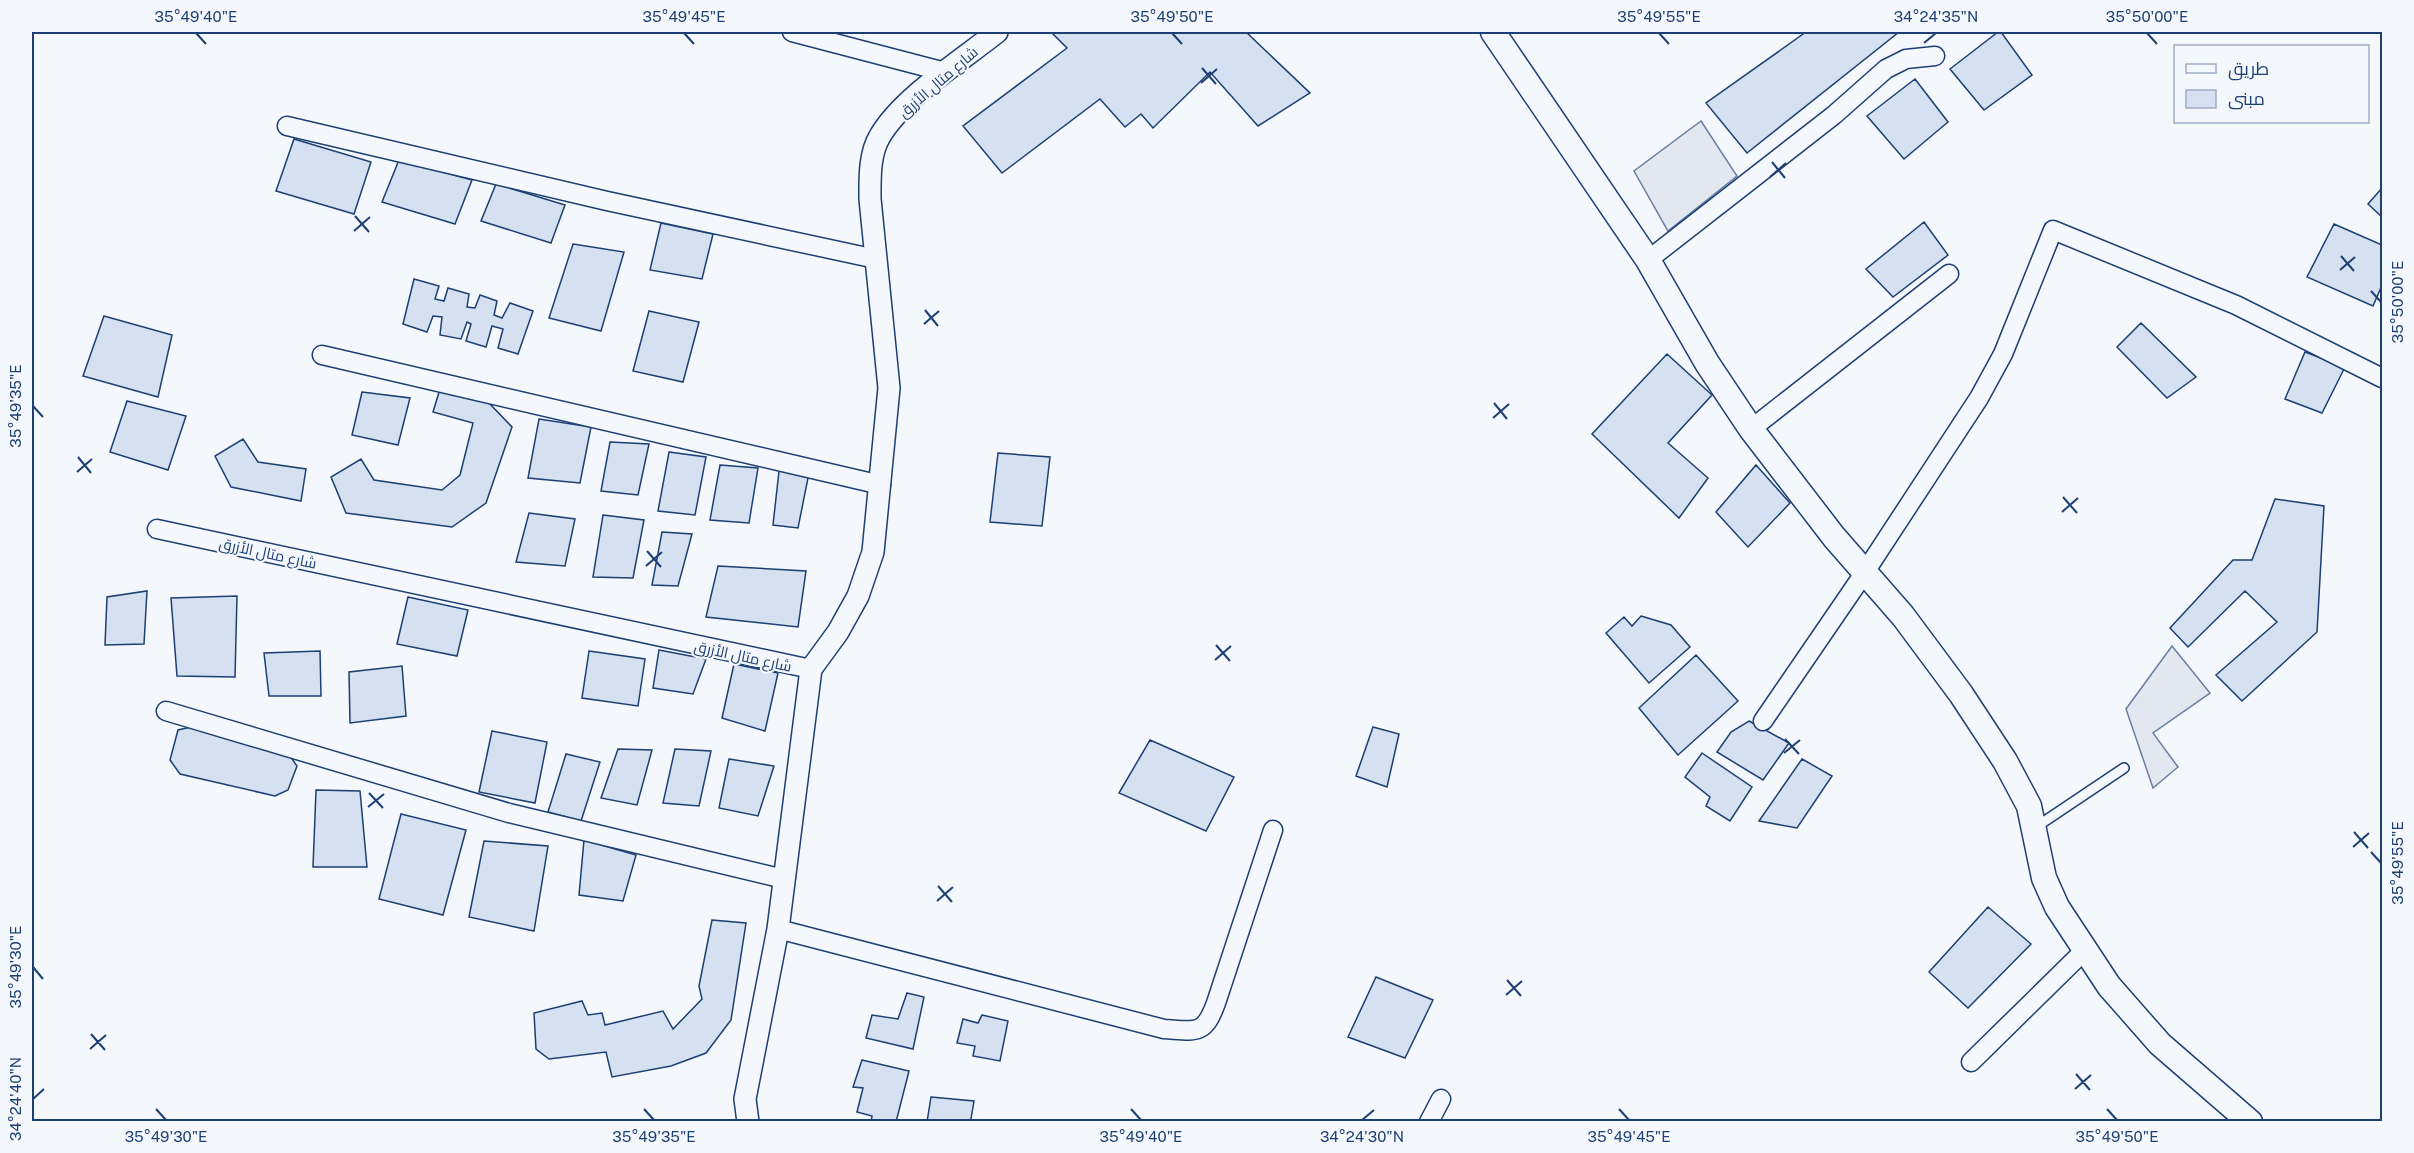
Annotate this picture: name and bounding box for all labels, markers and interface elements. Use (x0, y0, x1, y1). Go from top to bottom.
text: 35°49'40"E (155, 8, 237, 25)
text: 35°49'45"E (642, 8, 726, 25)
text: 35°49'50"E (1131, 8, 1214, 25)
text: 35°49'55"E (1617, 8, 1701, 25)
text: 34°24'35"N (1894, 8, 1978, 25)
text: 35°50'00"E (2106, 8, 2188, 25)
street label: شارع متال الأزرق (895, 43, 983, 123)
legend (2174, 45, 2369, 123)
text: طريق (2228, 58, 2269, 81)
text: مبنى (2228, 88, 2265, 110)
text: 35°50'00"E (2389, 261, 2406, 343)
text: 35°49'35"E (7, 364, 24, 448)
street label: شارع متال الأزرق (217, 534, 318, 575)
street label: شارع متال الأزرق (692, 637, 793, 678)
text: 35°49'55"E (2389, 821, 2406, 905)
text: 35°49'30"E (7, 926, 24, 1008)
text: 34°24'40"N (7, 1057, 24, 1141)
text: 35°49'30"E (125, 1128, 207, 1145)
text: 35°49'35"E (612, 1128, 696, 1145)
text: 35°49'40"E (1100, 1128, 1182, 1145)
text: 34°24'30"N (1320, 1128, 1404, 1145)
text: 35°49'45"E (1587, 1128, 1671, 1145)
text: 35°49'50"E (2076, 1128, 2159, 1145)

